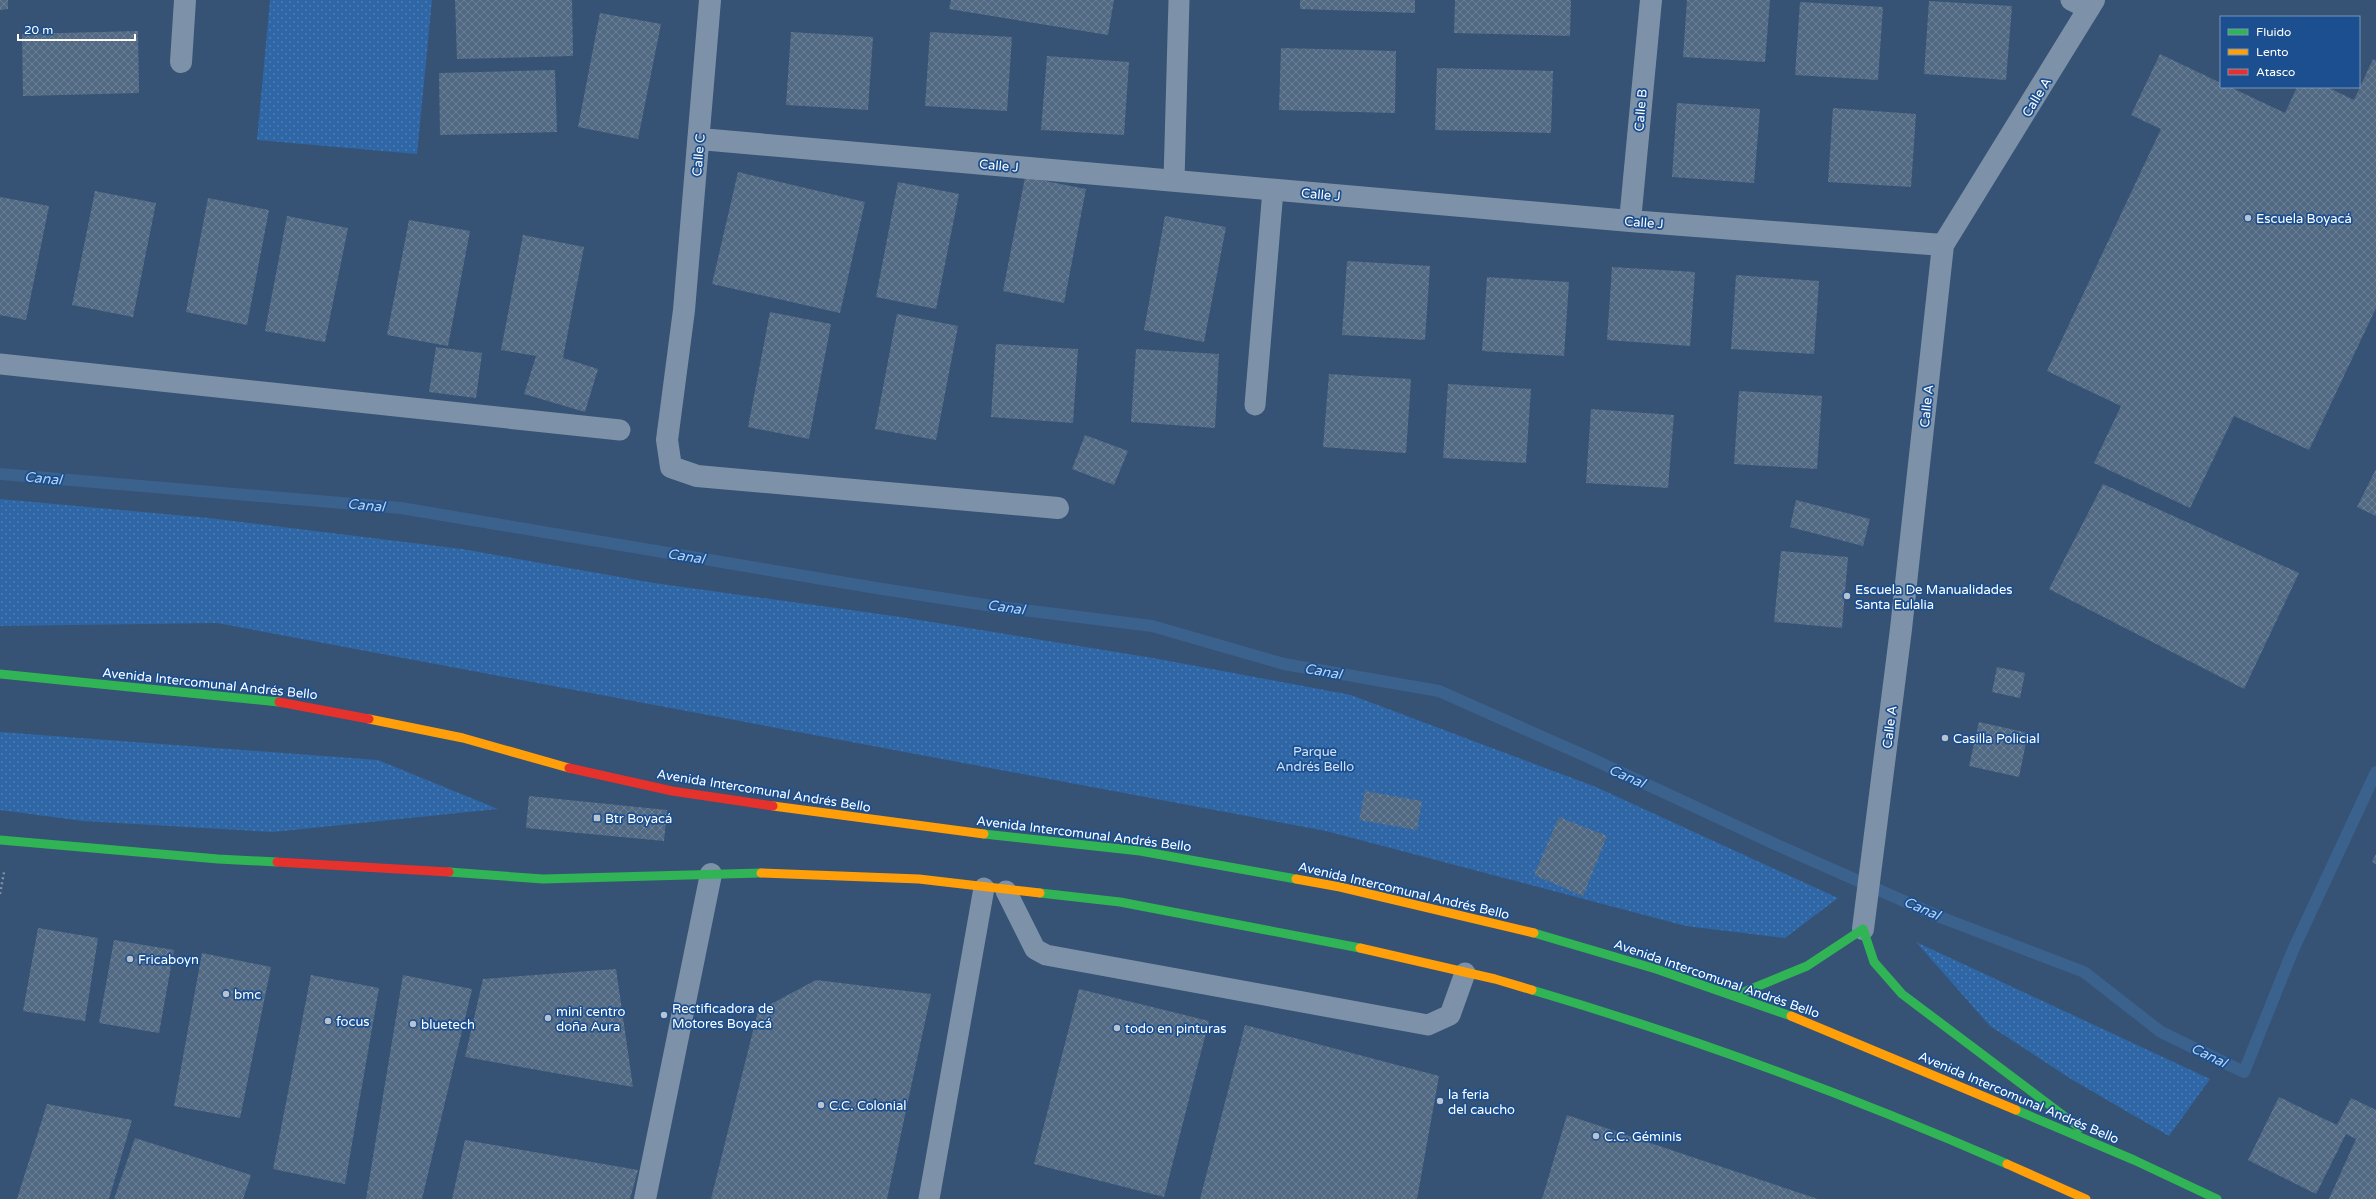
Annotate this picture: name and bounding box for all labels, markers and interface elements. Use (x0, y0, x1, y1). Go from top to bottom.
scale bar (18, 16, 135, 42)
legend (2220, 16, 2360, 88)
text: 20 m (24, 23, 53, 37)
text: Fluido (2256, 25, 2291, 39)
text: Lento (2256, 45, 2289, 59)
text: Atasco (2256, 65, 2295, 79)
street label: Calle A (2019, 75, 2055, 120)
street label: Calle B (1631, 88, 1651, 132)
street label: Calle C (689, 133, 709, 177)
street label: Calle J (978, 156, 1019, 176)
street label: Calle J (1300, 185, 1341, 205)
place label: Escuela Boyacá (2256, 211, 2352, 227)
marker: Escuela Boyacá (2243, 213, 2253, 223)
street label: Calle J (1624, 214, 1664, 232)
street label: Calle A (1917, 383, 1937, 428)
water label: Canal (24, 468, 64, 489)
water label: Canal (347, 495, 387, 516)
water label: Canal (666, 545, 707, 568)
place label: Escuela De Manualidades Santa Eulalia (1855, 582, 2013, 613)
marker: Escuela De Manualidades Santa Eulalia (1842, 591, 1852, 601)
water label: Canal (986, 596, 1027, 619)
water label: Canal (1303, 660, 1344, 683)
street label: Avenida Intercomunal Andrés Bello (101, 665, 318, 703)
street label: Calle A (1879, 704, 1901, 750)
place label: Casilla Policial (1953, 731, 2040, 747)
marker: Casilla Policial (1940, 733, 1950, 743)
park label: Parque Andrés Bello (1276, 744, 1354, 775)
water label: Canal (1606, 761, 1649, 792)
street label: Avenida Intercomunal Andrés Bello (656, 766, 872, 816)
place label: Btr Boyacá (605, 811, 672, 827)
marker: Btr Boyacá (592, 813, 602, 823)
street label: Avenida Intercomunal Andrés Bello (976, 813, 1192, 855)
street label: Avenida Intercomunal Andrés Bello (1297, 859, 1511, 923)
water label: Canal (1901, 893, 1944, 924)
street label: Avenida Intercomunal Andrés Bello (1612, 936, 1822, 1022)
place label: Fricaboyn (138, 952, 199, 968)
marker: Fricaboyn (125, 954, 135, 964)
place label: bmc (234, 987, 261, 1003)
marker: bmc (221, 989, 231, 999)
place label: Rectificadora de Motores Boyacá (672, 1001, 774, 1032)
place label: mini centro doña Aura (556, 1004, 625, 1035)
marker: Rectificadora de Motores Boyacá (659, 1010, 669, 1020)
marker: mini centro doña Aura (543, 1013, 553, 1023)
place label: focus (336, 1014, 370, 1030)
marker: focus (323, 1016, 333, 1026)
place label: bluetech (421, 1017, 475, 1033)
marker: bluetech (408, 1019, 418, 1029)
place label: todo en pinturas (1125, 1021, 1227, 1037)
marker: todo en pinturas (1112, 1023, 1122, 1033)
water label: Canal (2188, 1040, 2231, 1072)
street label: Avenida Intercomunal Andrés Bello (1916, 1048, 2121, 1148)
place label: la feria del caucho (1448, 1087, 1515, 1118)
marker: la feria del caucho (1435, 1096, 1445, 1106)
place label: C.C. Colonial (829, 1098, 906, 1114)
marker: C.C. Colonial (816, 1100, 826, 1110)
place label: C.C. Géminis (1604, 1129, 1682, 1145)
marker: C.C. Géminis (1591, 1131, 1601, 1141)

